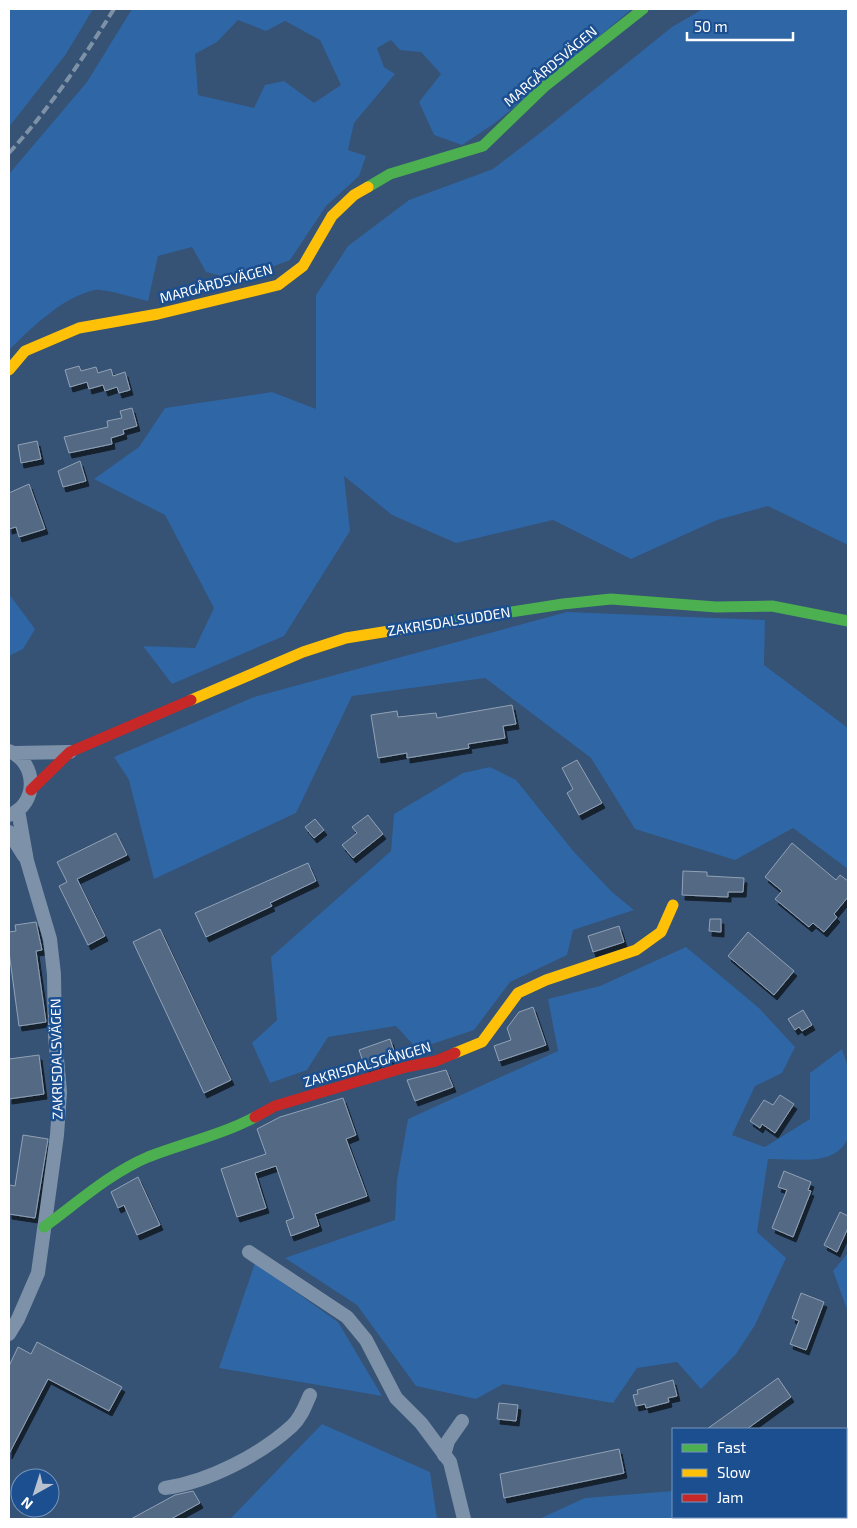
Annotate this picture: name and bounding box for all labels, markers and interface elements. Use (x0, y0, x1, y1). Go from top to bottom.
scale bar (687, 10, 793, 42)
text: 50 m (694, 17, 728, 35)
street label: MARGÅRDSVÄGEN (500, 22, 600, 110)
street label: MARGÅRDSVÄGEN (158, 260, 274, 306)
street label: ZAKRISDALSUDDEN (387, 603, 511, 639)
street label: ZAKRISDALSVÄGEN (46, 998, 66, 1120)
street label: ZAKRISDALSGÅNGEN (301, 1038, 433, 1090)
legend (672, 1428, 847, 1518)
text: Fast (717, 1438, 747, 1456)
text: Slow (717, 1463, 751, 1481)
north arrow (10, 1468, 60, 1518)
text: Jam (717, 1488, 743, 1506)
text: N (17, 1494, 36, 1513)

